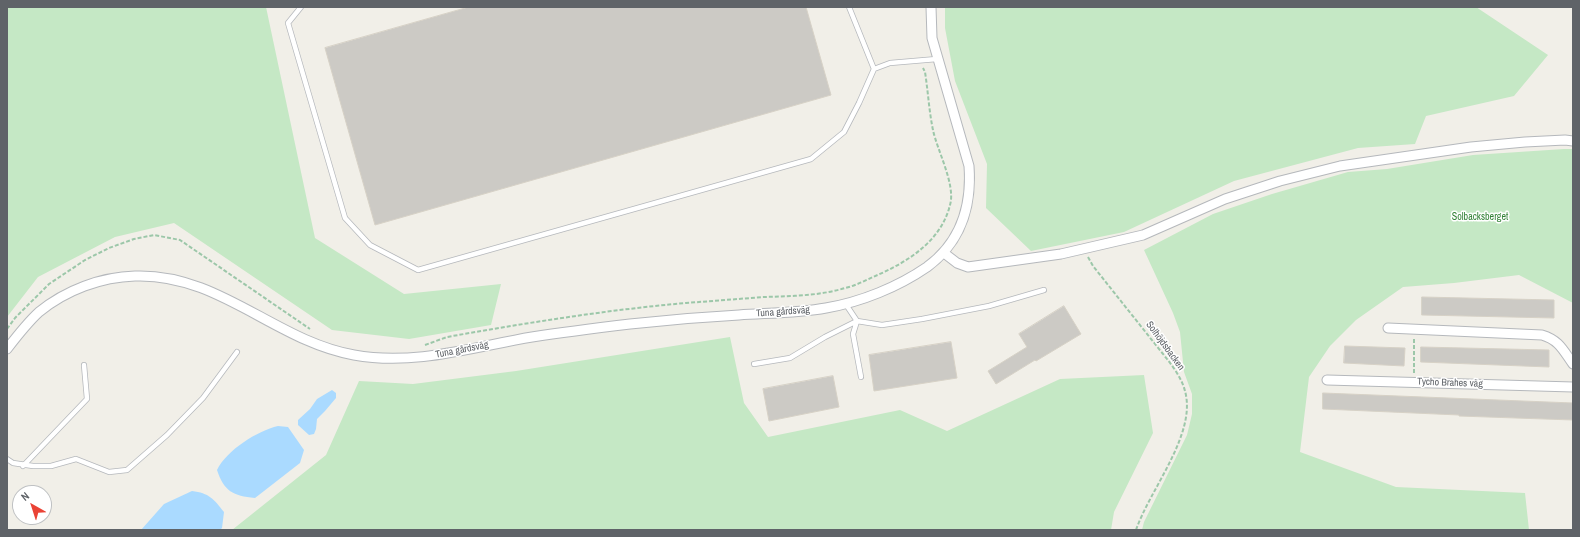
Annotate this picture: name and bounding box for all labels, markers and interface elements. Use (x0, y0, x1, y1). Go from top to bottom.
park label: Solbacksberget (1452, 211, 1508, 223)
street label: Tuna gårdsväg (756, 304, 810, 320)
street label: Solhöjdsbacken (1143, 319, 1187, 373)
street label: Tuna gårdsväg (434, 339, 490, 361)
street label: Tycho Brahes väg (1417, 376, 1483, 390)
north arrow (12, 485, 52, 525)
text: N (18, 489, 32, 504)

